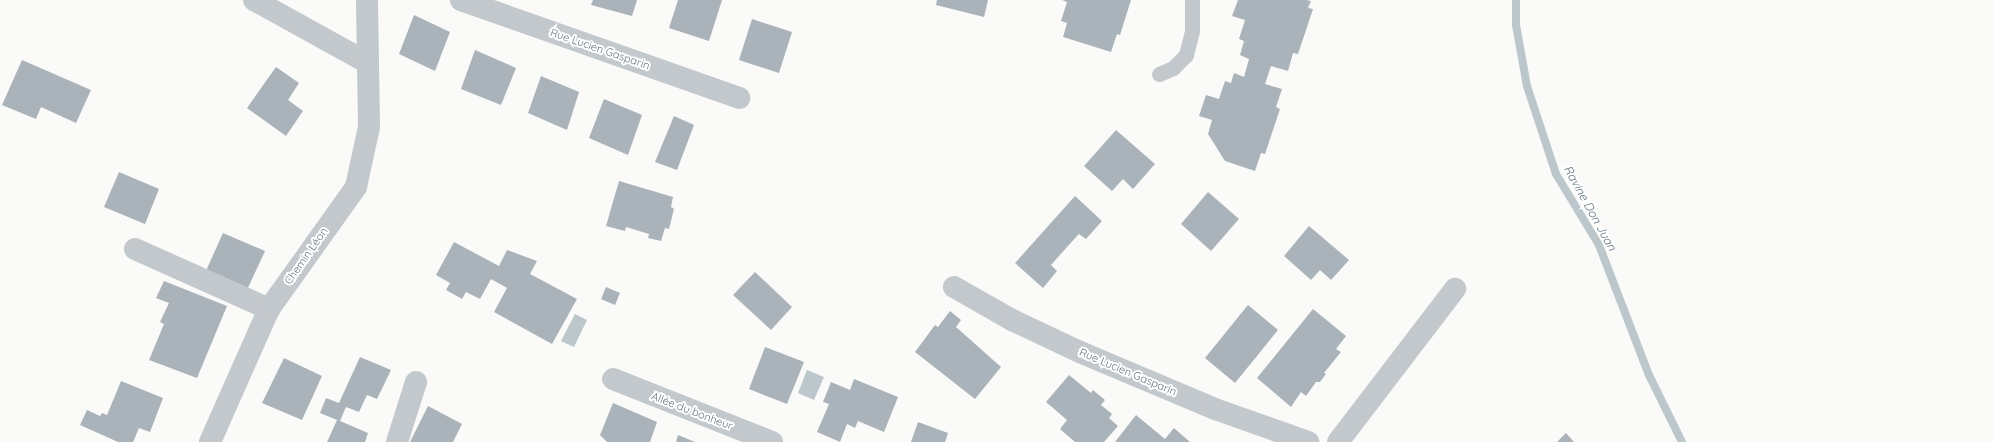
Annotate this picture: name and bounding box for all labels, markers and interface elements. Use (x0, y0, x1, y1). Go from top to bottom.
street label: Rue Lucien Gasparin (549, 26, 651, 72)
water label: Ravine Don Juan (1561, 163, 1619, 253)
street label: Chemin Léon (282, 225, 330, 287)
street label: Rue Lucien Gasparin (1077, 346, 1179, 398)
street label: Allée du bonheur (649, 389, 735, 433)

